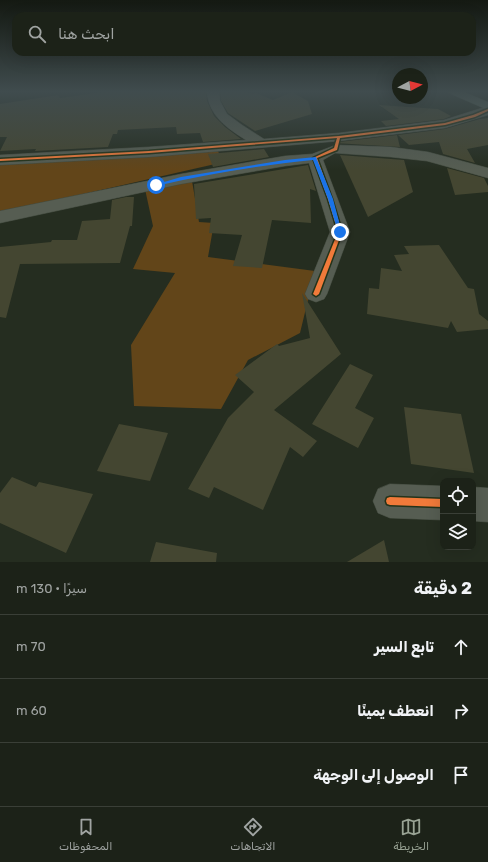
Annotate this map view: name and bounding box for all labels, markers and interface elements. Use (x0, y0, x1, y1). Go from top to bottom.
search box (12, 12, 476, 56)
icon: search (26, 23, 48, 45)
text: ابحث هنا (58, 25, 115, 43)
north arrow (392, 68, 428, 104)
route start (147, 176, 165, 194)
route end (331, 223, 349, 241)
map controls (440, 478, 476, 550)
button: locate (440, 478, 476, 514)
button: layers (440, 514, 476, 550)
text: 2 دقيقة (414, 578, 472, 598)
text: سيرًا · 130 m (16, 581, 87, 596)
icon: ahead (450, 636, 472, 658)
text: تابع السير (374, 638, 434, 656)
text: 70 m (16, 639, 46, 654)
icon: right (450, 700, 472, 722)
text: انعطف يمينًا (357, 702, 434, 720)
text: 60 m (16, 703, 47, 718)
icon: arrive (450, 764, 472, 786)
text: الوصول إلى الوجهة (313, 766, 434, 784)
tab: المحفوظات (59, 816, 112, 853)
tab: الاتجاهات (230, 816, 275, 853)
tab: الخريطة (393, 816, 429, 853)

